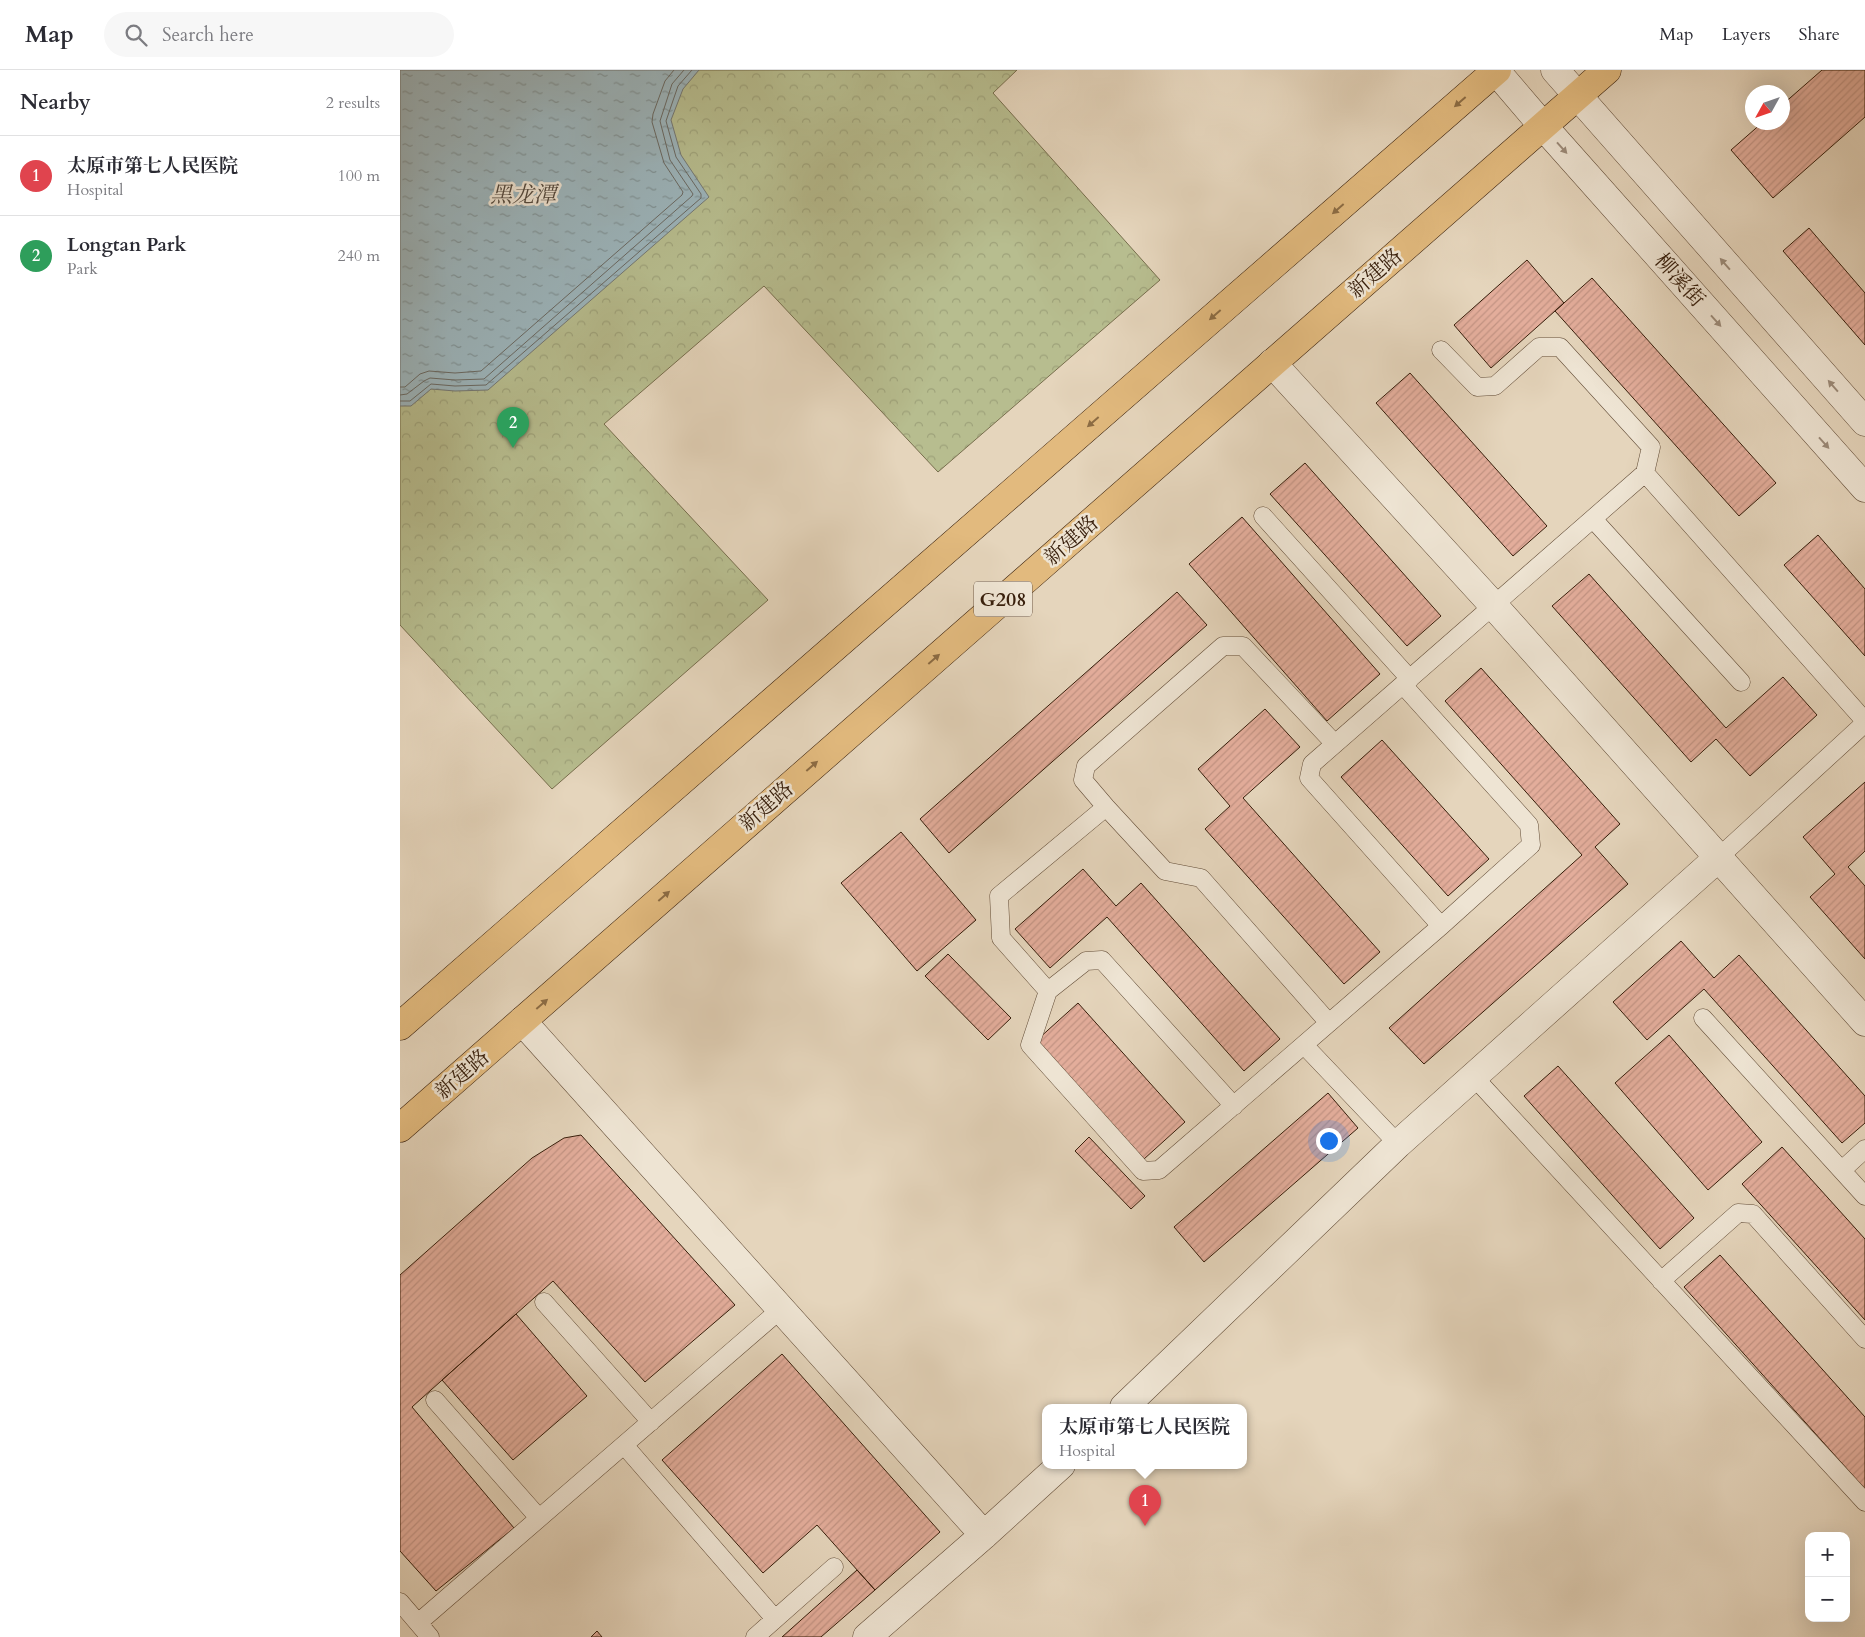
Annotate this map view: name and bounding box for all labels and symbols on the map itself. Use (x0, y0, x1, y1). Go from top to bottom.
north arrow (1745, 85, 1790, 130)
one-way arrow (1455, 96, 1467, 108)
one-way arrow (1556, 141, 1568, 153)
water label: 黑龙潭 (490, 180, 560, 210)
one-way arrow (1331, 203, 1344, 214)
street label: 新建路 (1342, 242, 1409, 305)
street label: 柳溪街 (1648, 247, 1711, 313)
one-way arrow (1720, 257, 1731, 270)
one-way arrow (1209, 310, 1222, 321)
one-way arrow (1711, 315, 1722, 328)
one-way arrow (1827, 380, 1839, 392)
pin: 2 (497, 407, 529, 448)
one-way arrow (1087, 416, 1099, 428)
one-way arrow (1819, 436, 1830, 449)
street label: 新建路 (1038, 509, 1105, 572)
road number: G208 (974, 582, 1032, 616)
one-way arrow (928, 653, 940, 665)
one-way arrow (806, 760, 818, 772)
street label: 新建路 (733, 775, 800, 838)
one-way arrow (657, 891, 670, 902)
one-way arrow (535, 998, 548, 1009)
street label: 新建路 (429, 1043, 496, 1106)
your location (1316, 1128, 1342, 1154)
pin: 1 (1129, 1485, 1161, 1526)

